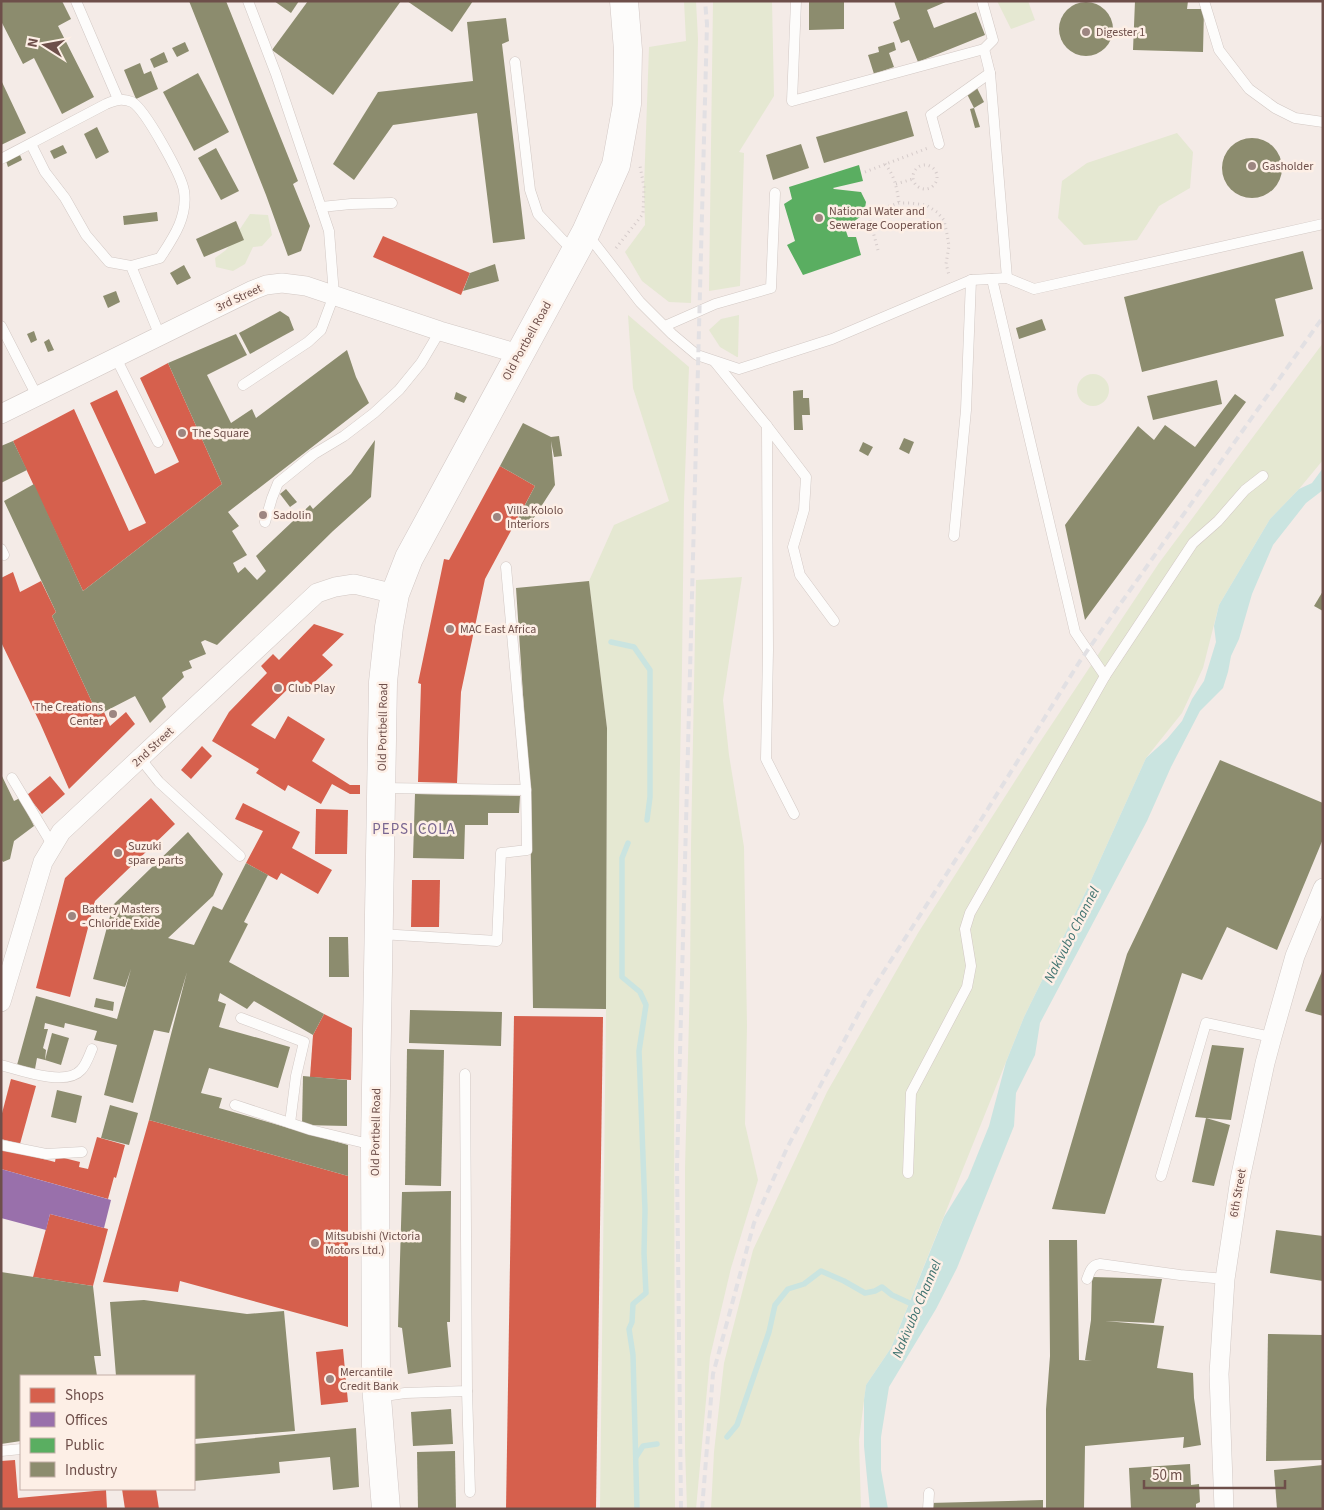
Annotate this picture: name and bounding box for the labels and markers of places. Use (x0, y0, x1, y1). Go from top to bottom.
place label: Digester 1 (1096, 24, 1145, 41)
marker: Digester 1 (1080, 26, 1092, 38)
place label: Gasholder (1262, 158, 1314, 175)
marker: Gasholder (1246, 160, 1258, 172)
place label: National Water and Sewerage Cooperation (829, 203, 942, 234)
marker: National Water and Sewerage Cooperation (813, 212, 825, 224)
place label: The Square (192, 425, 249, 442)
marker: The Square (176, 427, 188, 439)
place label: Villa Kololo Interiors (507, 502, 563, 533)
place label: Sadolin (273, 507, 311, 524)
marker: Sadolin (257, 509, 269, 521)
marker: Villa Kololo Interiors (491, 511, 503, 523)
place label: MAC East Africa (460, 621, 536, 638)
marker: MAC East Africa (444, 623, 456, 635)
place label: Club Play (288, 680, 335, 697)
marker: Club Play (272, 682, 284, 694)
place label: The Creations Center (34, 699, 104, 730)
marker: The Creations Center (107, 708, 119, 720)
place label: Suzuki spare parts (128, 838, 184, 869)
marker: Suzuki spare parts (112, 847, 124, 859)
place label: Battery Masters - Chloride Exide (82, 901, 160, 932)
marker: Battery Masters - Chloride Exide (66, 910, 78, 922)
place label: Mitsubishi (Victoria Motors Ltd.) (325, 1228, 420, 1259)
marker: Mitsubishi (Victoria Motors Ltd.) (309, 1237, 321, 1249)
place label: Mercantile Credit Bank (340, 1364, 399, 1395)
marker: Mercantile Credit Bank (324, 1373, 336, 1385)

